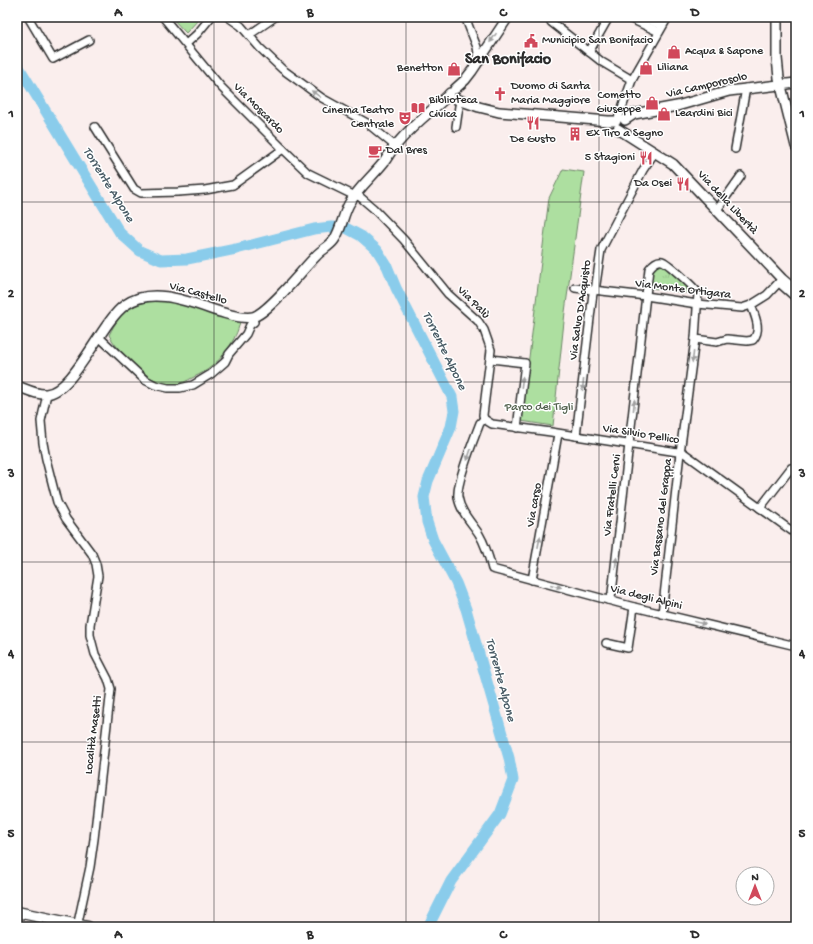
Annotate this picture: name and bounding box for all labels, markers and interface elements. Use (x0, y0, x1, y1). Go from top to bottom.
text: A (113, 6, 123, 21)
text: B (306, 6, 315, 21)
text: C (498, 6, 508, 21)
text: D (690, 6, 700, 21)
one-way arrow (489, 33, 497, 44)
public building icon: Municipio San Bonifacio (523, 33, 539, 49)
place label: Municipio San Bonifacio (542, 34, 653, 48)
shop icon: Acqua & Sapone (666, 44, 682, 60)
place label: Acqua & Sapone (685, 45, 764, 59)
district label: San Bonifacio (465, 50, 552, 70)
shop icon: Liliana (638, 60, 654, 76)
shop icon: Benetton (446, 61, 462, 77)
place label: Liliana (657, 61, 689, 75)
place label: Benetton (396, 62, 443, 76)
street label: Via Camporosolo (664, 70, 749, 102)
street label: Via Moscardo (229, 80, 286, 137)
place label: Duomo di Santa Maria Maggiore (510, 80, 591, 108)
church icon: Duomo di Santa Maria Maggiore (492, 86, 508, 102)
place label: Cometto Giuseppe (597, 89, 642, 117)
one-way arrow (311, 90, 321, 98)
place label: Biblioteca Civica (428, 94, 478, 122)
shop icon: Cometto Giuseppe (644, 95, 660, 111)
library icon: Biblioteca Civica (410, 100, 426, 116)
place label: Cinema Teatro Centrale (322, 104, 395, 132)
shop icon: Leardini Bici (656, 106, 672, 122)
text: 1 (7, 107, 14, 122)
place label: Leardini Bici (675, 107, 733, 121)
text: 1 (798, 107, 805, 122)
theatre icon: Cinema Teatro Centrale (397, 110, 413, 126)
restaurant icon: De Gusto (525, 115, 541, 131)
building icon: Ex Tiro a Segno (567, 126, 583, 142)
place label: Ex Tiro a Segno (586, 127, 663, 141)
place label: De Gusto (509, 133, 556, 147)
cafe icon: Dal Bres (367, 143, 383, 159)
place label: Dal Bres (385, 144, 428, 158)
water label: Torrente Alpone (79, 145, 138, 226)
restaurant icon: 5 Stagioni (638, 150, 654, 166)
place label: 5 Stagioni (585, 151, 635, 165)
street label: Via della Libertà (693, 167, 760, 238)
restaurant icon: Da Osei (675, 176, 691, 192)
place label: Da Osei (633, 177, 672, 191)
street label: Via Salvo D'Acquisto (567, 259, 595, 362)
street label: Via Monte Ortigara (633, 277, 732, 303)
street label: Via Castello (167, 279, 228, 308)
street label: Via Palù (453, 283, 492, 322)
text: 2 (8, 287, 15, 302)
text: 2 (799, 287, 806, 302)
water label: Torrente Alpone (419, 309, 470, 394)
one-way arrow (690, 351, 696, 363)
one-way arrow (519, 376, 526, 388)
one-way arrow (579, 379, 586, 391)
one-way arrow (631, 399, 638, 411)
park label: Parco dei Tigli (504, 401, 574, 415)
street label: Via Silvio Pellico (601, 422, 680, 448)
one-way arrow (466, 449, 472, 461)
street label: Via Fratelli Cervi (601, 453, 625, 538)
street label: Via Bassano del Grappa (648, 457, 676, 577)
text: 3 (7, 467, 15, 482)
text: 3 (798, 467, 806, 482)
street label: Via carso (524, 482, 546, 529)
one-way arrow (536, 536, 542, 548)
one-way arrow (613, 557, 619, 569)
street label: Via degli Alpini (608, 582, 684, 614)
one-way arrow (550, 584, 562, 590)
one-way arrow (694, 620, 706, 626)
water label: Torrente Alpone (482, 637, 519, 724)
text: 4 (7, 647, 15, 662)
text: 4 (798, 647, 806, 662)
street label: Località Masetti (82, 695, 106, 775)
text: 5 (8, 827, 15, 842)
text: 5 (799, 827, 806, 842)
north arrow (735, 866, 775, 906)
text: N (751, 872, 759, 884)
text: A (113, 928, 123, 943)
text: B (306, 928, 315, 943)
text: C (498, 928, 508, 943)
text: D (690, 928, 700, 943)

